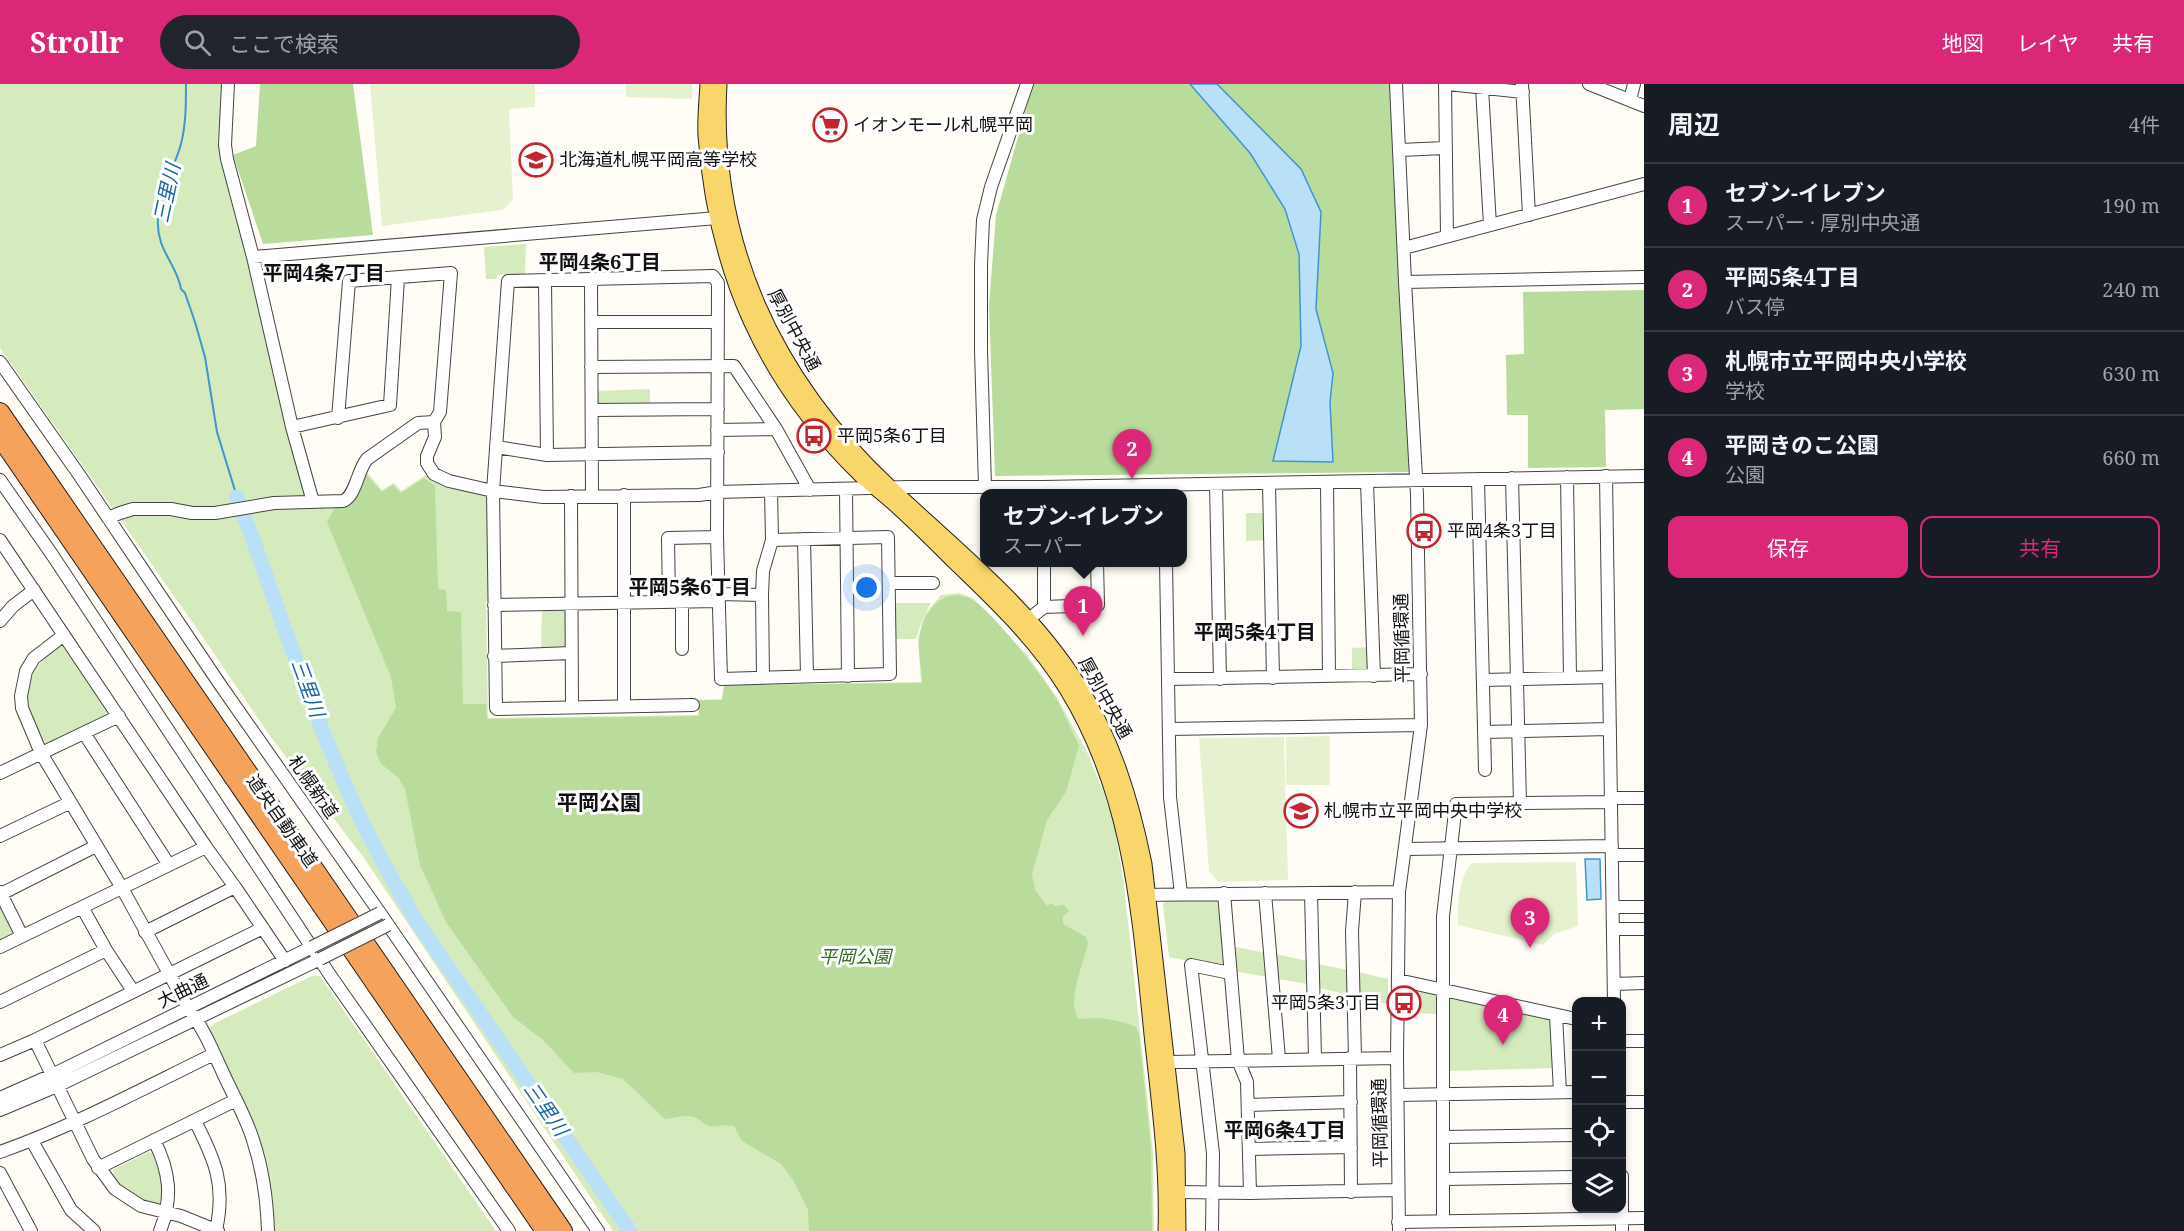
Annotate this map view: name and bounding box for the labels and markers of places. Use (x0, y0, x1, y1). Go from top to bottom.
supermarket icon: イオンモール札幌平岡 (812, 107, 848, 143)
place label: イオンモール札幌平岡 (853, 112, 1033, 136)
school or university icon: 北海道札幌平岡高等学校 (518, 142, 554, 178)
place label: 北海道札幌平岡高等学校 (559, 147, 757, 171)
bus stop icon: 平岡5条6丁目 (796, 418, 832, 454)
place label: 平岡5条6丁目 (837, 423, 947, 447)
pin: 2 (1112, 430, 1152, 479)
bus stop icon: 平岡4条3丁目 (1406, 513, 1442, 549)
place label: 平岡4条3丁目 (1447, 518, 1557, 542)
pin: 1 (1064, 586, 1102, 636)
school or university icon: 札幌市立平岡中央中学校 (1283, 793, 1319, 829)
place label: 札幌市立平岡中央中学校 (1324, 798, 1522, 822)
pin: 3 (1510, 898, 1550, 948)
bus stop icon: 平岡5条3丁目 (1386, 985, 1422, 1021)
place label: 平岡5条3丁目 (1271, 990, 1381, 1014)
pin: 4 (1484, 996, 1522, 1045)

